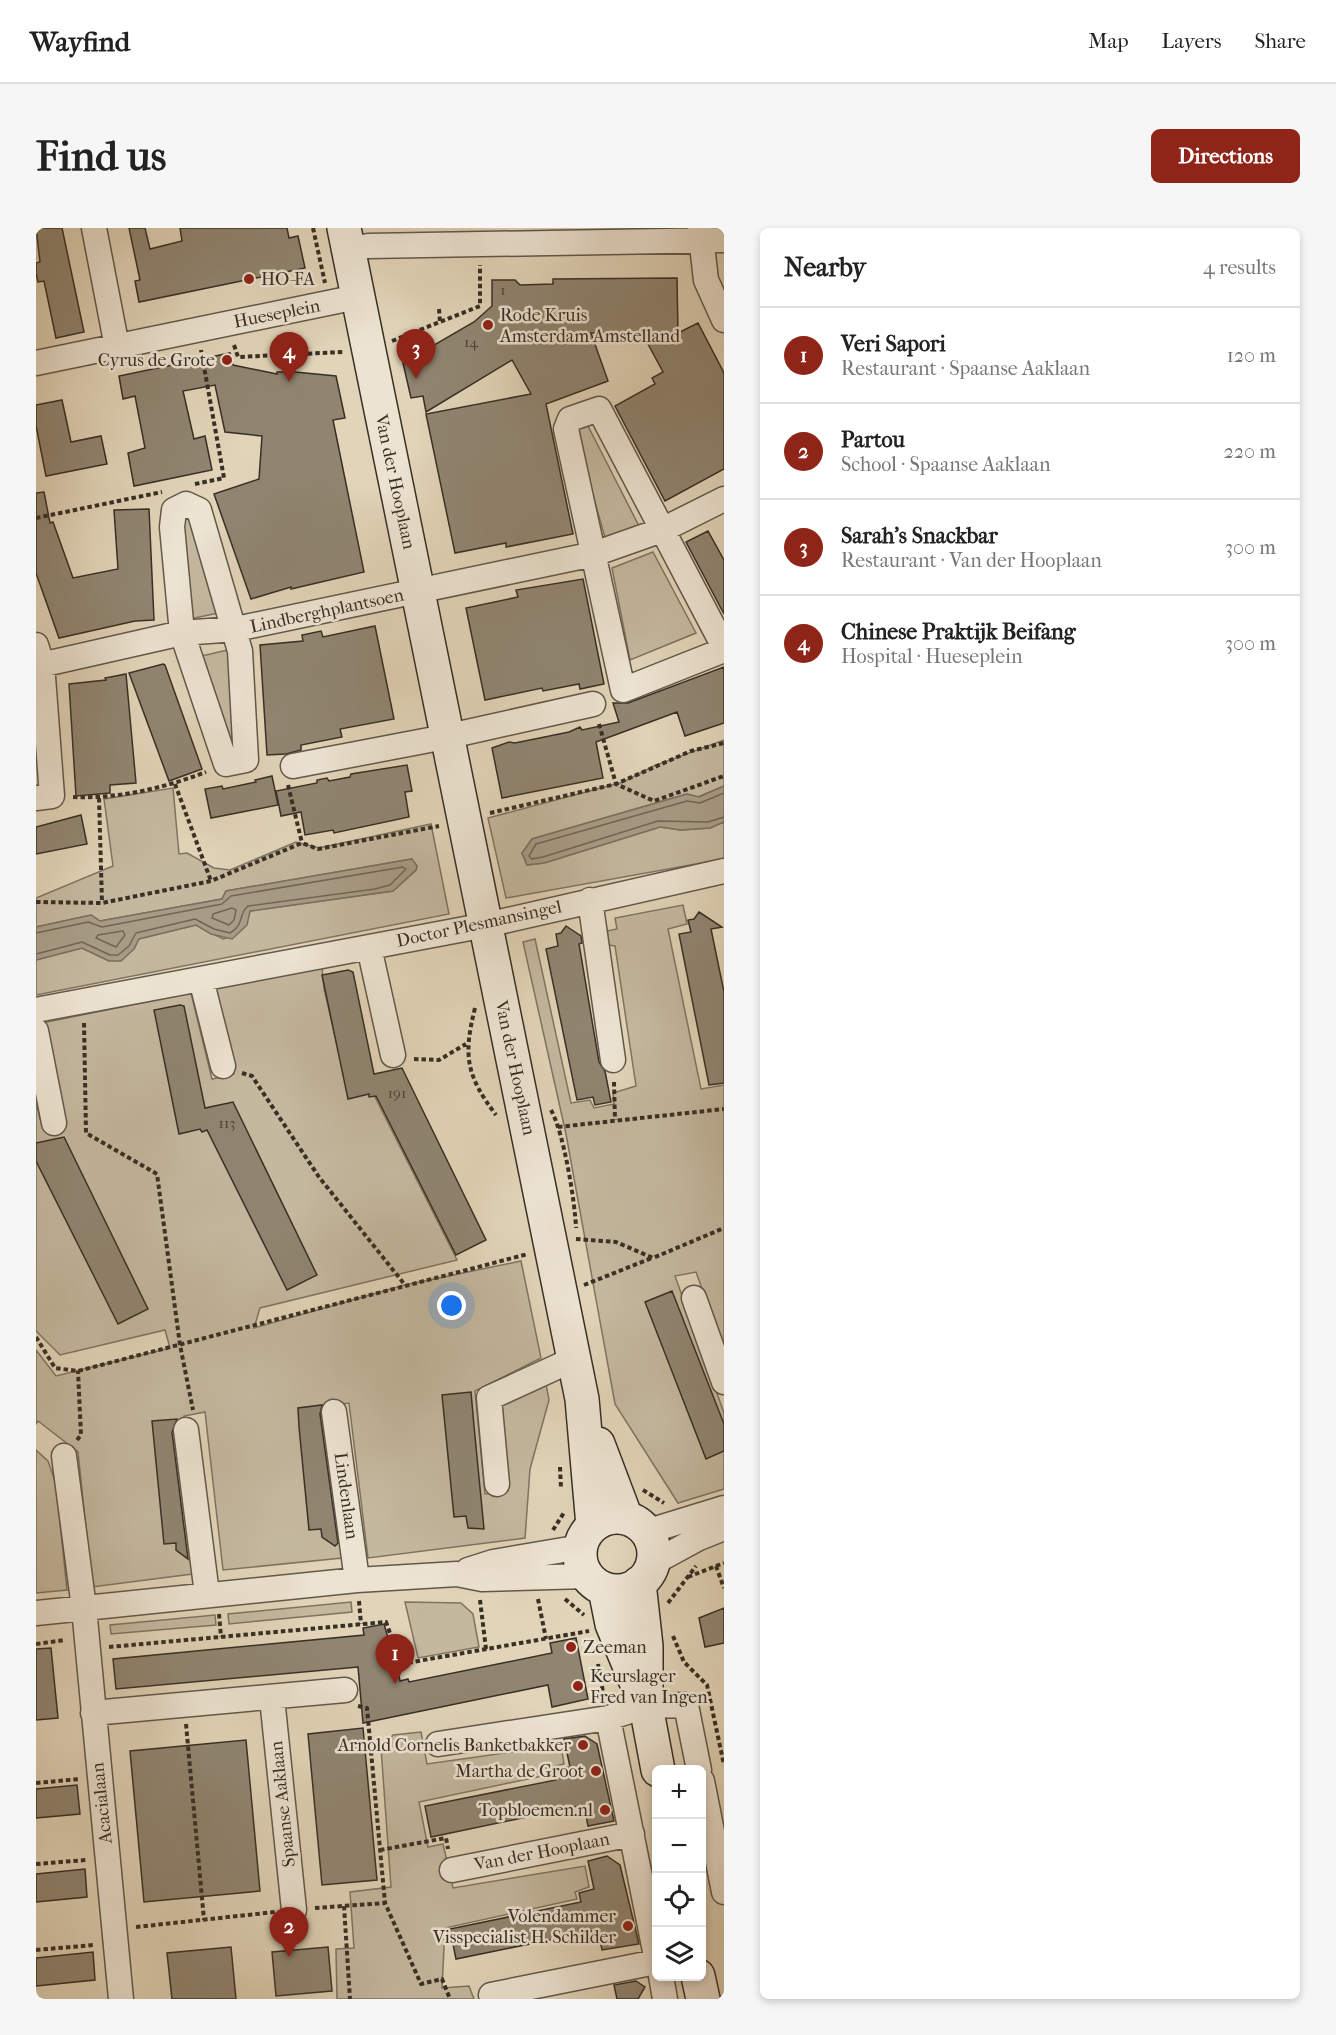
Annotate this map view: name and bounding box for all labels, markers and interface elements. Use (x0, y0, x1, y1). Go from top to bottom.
text: Wayfind (30, 25, 130, 58)
text: Map (1088, 29, 1129, 53)
text: Layers (1162, 29, 1221, 53)
text: Share (1254, 29, 1306, 53)
button: Directions (1151, 129, 1300, 183)
text: Find us (36, 132, 166, 181)
text: Nearby (784, 252, 866, 283)
text: 4 results (1203, 256, 1276, 279)
place label: HO-FA (261, 269, 315, 290)
marker: HO-FA (242, 272, 256, 286)
house number: 1 (500, 281, 506, 299)
street label: Hueseplein (232, 295, 323, 333)
place label: Rode Kruis Amsterdam Amstelland (499, 305, 680, 347)
marker: Rode Kruis Amsterdam Amstelland (481, 318, 495, 332)
pin: 3 (396, 330, 436, 379)
text: Veri Sapori (841, 331, 946, 357)
pin: 4 (270, 332, 308, 382)
house number: 14 (464, 333, 479, 351)
text: 1 (800, 344, 807, 367)
text: 120 m (1227, 344, 1276, 367)
place label: Cyrus de Grote (98, 350, 215, 371)
marker: Cyrus de Grote (220, 353, 234, 367)
text: Restaurant · Spaanse Aaklaan (841, 357, 1090, 380)
street label: Van der Hooplaan (370, 412, 420, 552)
text: Partou (841, 427, 905, 453)
text: 2 (798, 440, 809, 463)
text: 220 m (1223, 440, 1276, 463)
text: School · Spaanse Aaklaan (841, 453, 1051, 476)
text: Sarah's Snackbar (841, 523, 998, 549)
text: 3 (799, 536, 808, 559)
text: 300 m (1225, 536, 1276, 559)
text: Restaurant · Van der Hooplaan (841, 549, 1102, 572)
street label: Lindberghplantsoen (248, 584, 406, 638)
text: Chinese Praktijk Beifang (841, 619, 1076, 645)
text: 4 (798, 632, 809, 655)
text: 300 m (1225, 632, 1276, 655)
text: Hospital · Hueseplein (841, 645, 1023, 668)
street label: Doctor Plesmansingel (394, 896, 564, 952)
street label: Van der Hooplaan (490, 998, 540, 1138)
house number: 191 (388, 1084, 406, 1102)
house number: 113 (219, 1114, 235, 1132)
your location (437, 1291, 466, 1320)
street label: Lindenlaan (329, 1451, 363, 1541)
pin: 1 (376, 1634, 414, 1684)
place label: Zeeman (583, 1637, 647, 1658)
marker: Zeeman (564, 1640, 578, 1654)
place label: Keurslager Fred van Ingen (590, 1666, 708, 1708)
marker: Keurslager Fred van Ingen (571, 1679, 585, 1693)
place label: Arnold Cornelis Banketbakker (337, 1735, 571, 1756)
marker: Arnold Cornelis Banketbakker (576, 1738, 590, 1752)
street label: Spaanse Aaklaan (266, 1739, 300, 1868)
street label: Acacialaan (87, 1761, 117, 1846)
place label: Martha de Groot (455, 1761, 585, 1782)
marker: Martha de Groot (589, 1764, 603, 1778)
map controls (652, 1765, 706, 1981)
button: + (652, 1765, 706, 1819)
place label: Topbloemen.nl (478, 1800, 593, 1821)
marker: Topbloemen.nl (598, 1803, 612, 1817)
button: − (652, 1819, 706, 1873)
street label: Van der Hooplaan (472, 1828, 612, 1876)
button: locate (652, 1873, 706, 1927)
place label: Volendammer Visspecialist H. Schilder (432, 1906, 616, 1948)
pin: 2 (270, 1908, 308, 1957)
marker: Volendammer Visspecialist H. Schilder (621, 1919, 635, 1933)
button: layers (652, 1927, 706, 1981)

